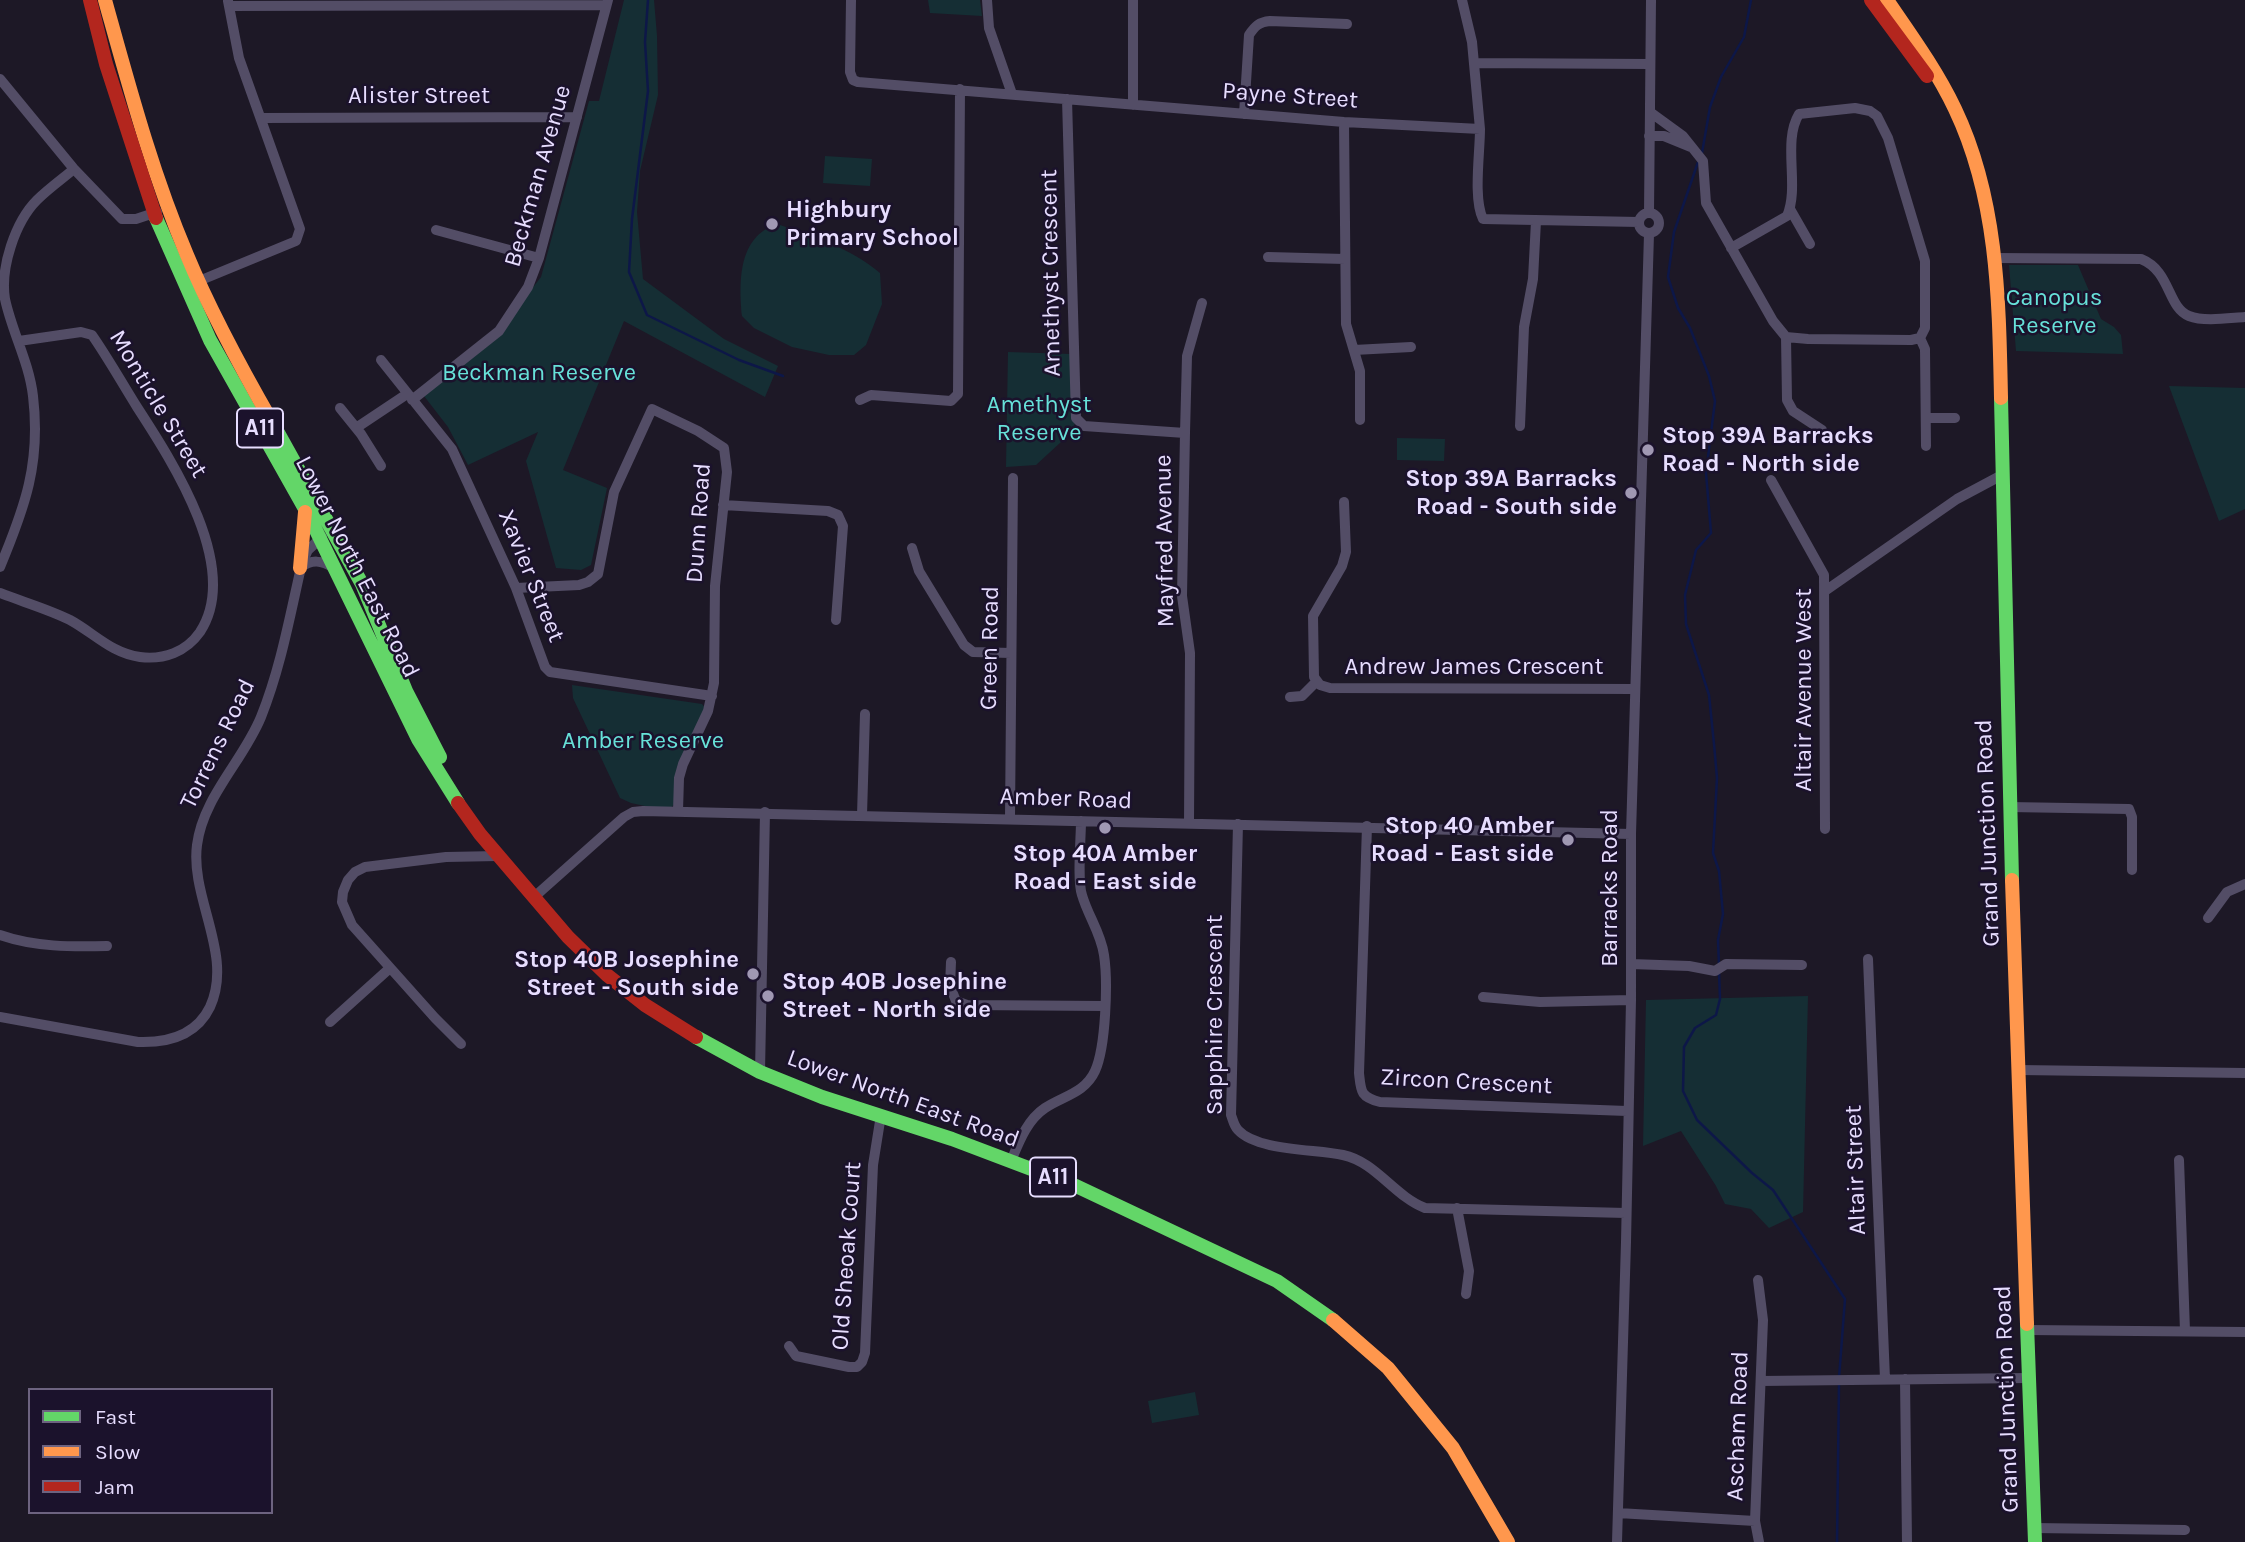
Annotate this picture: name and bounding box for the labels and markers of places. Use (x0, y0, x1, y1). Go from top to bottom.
place label: Highbury Primary School (786, 196, 959, 252)
marker: Highbury Primary School (764, 216, 780, 232)
place label: Stop 39A Barracks Road - North side (1662, 422, 1874, 478)
marker: Stop 39A Barracks Road - North side (1640, 442, 1656, 458)
place label: Stop 39A Barracks Road - South side (1405, 465, 1617, 521)
marker: Stop 39A Barracks Road - South side (1623, 485, 1639, 501)
place label: Stop 40 Amber Road - East side (1371, 812, 1554, 868)
marker: Stop 40A Amber Road - East side (1097, 820, 1113, 836)
marker: Stop 40 Amber Road - East side (1560, 832, 1576, 848)
place label: Stop 40A Amber Road - East side (1013, 840, 1197, 896)
place label: Stop 40B Josephine Street - South side (514, 946, 739, 1002)
marker: Stop 40B Josephine Street - South side (745, 966, 761, 982)
place label: Stop 40B Josephine Street - North side (782, 968, 1007, 1024)
marker: Stop 40B Josephine Street - North side (760, 988, 776, 1004)

